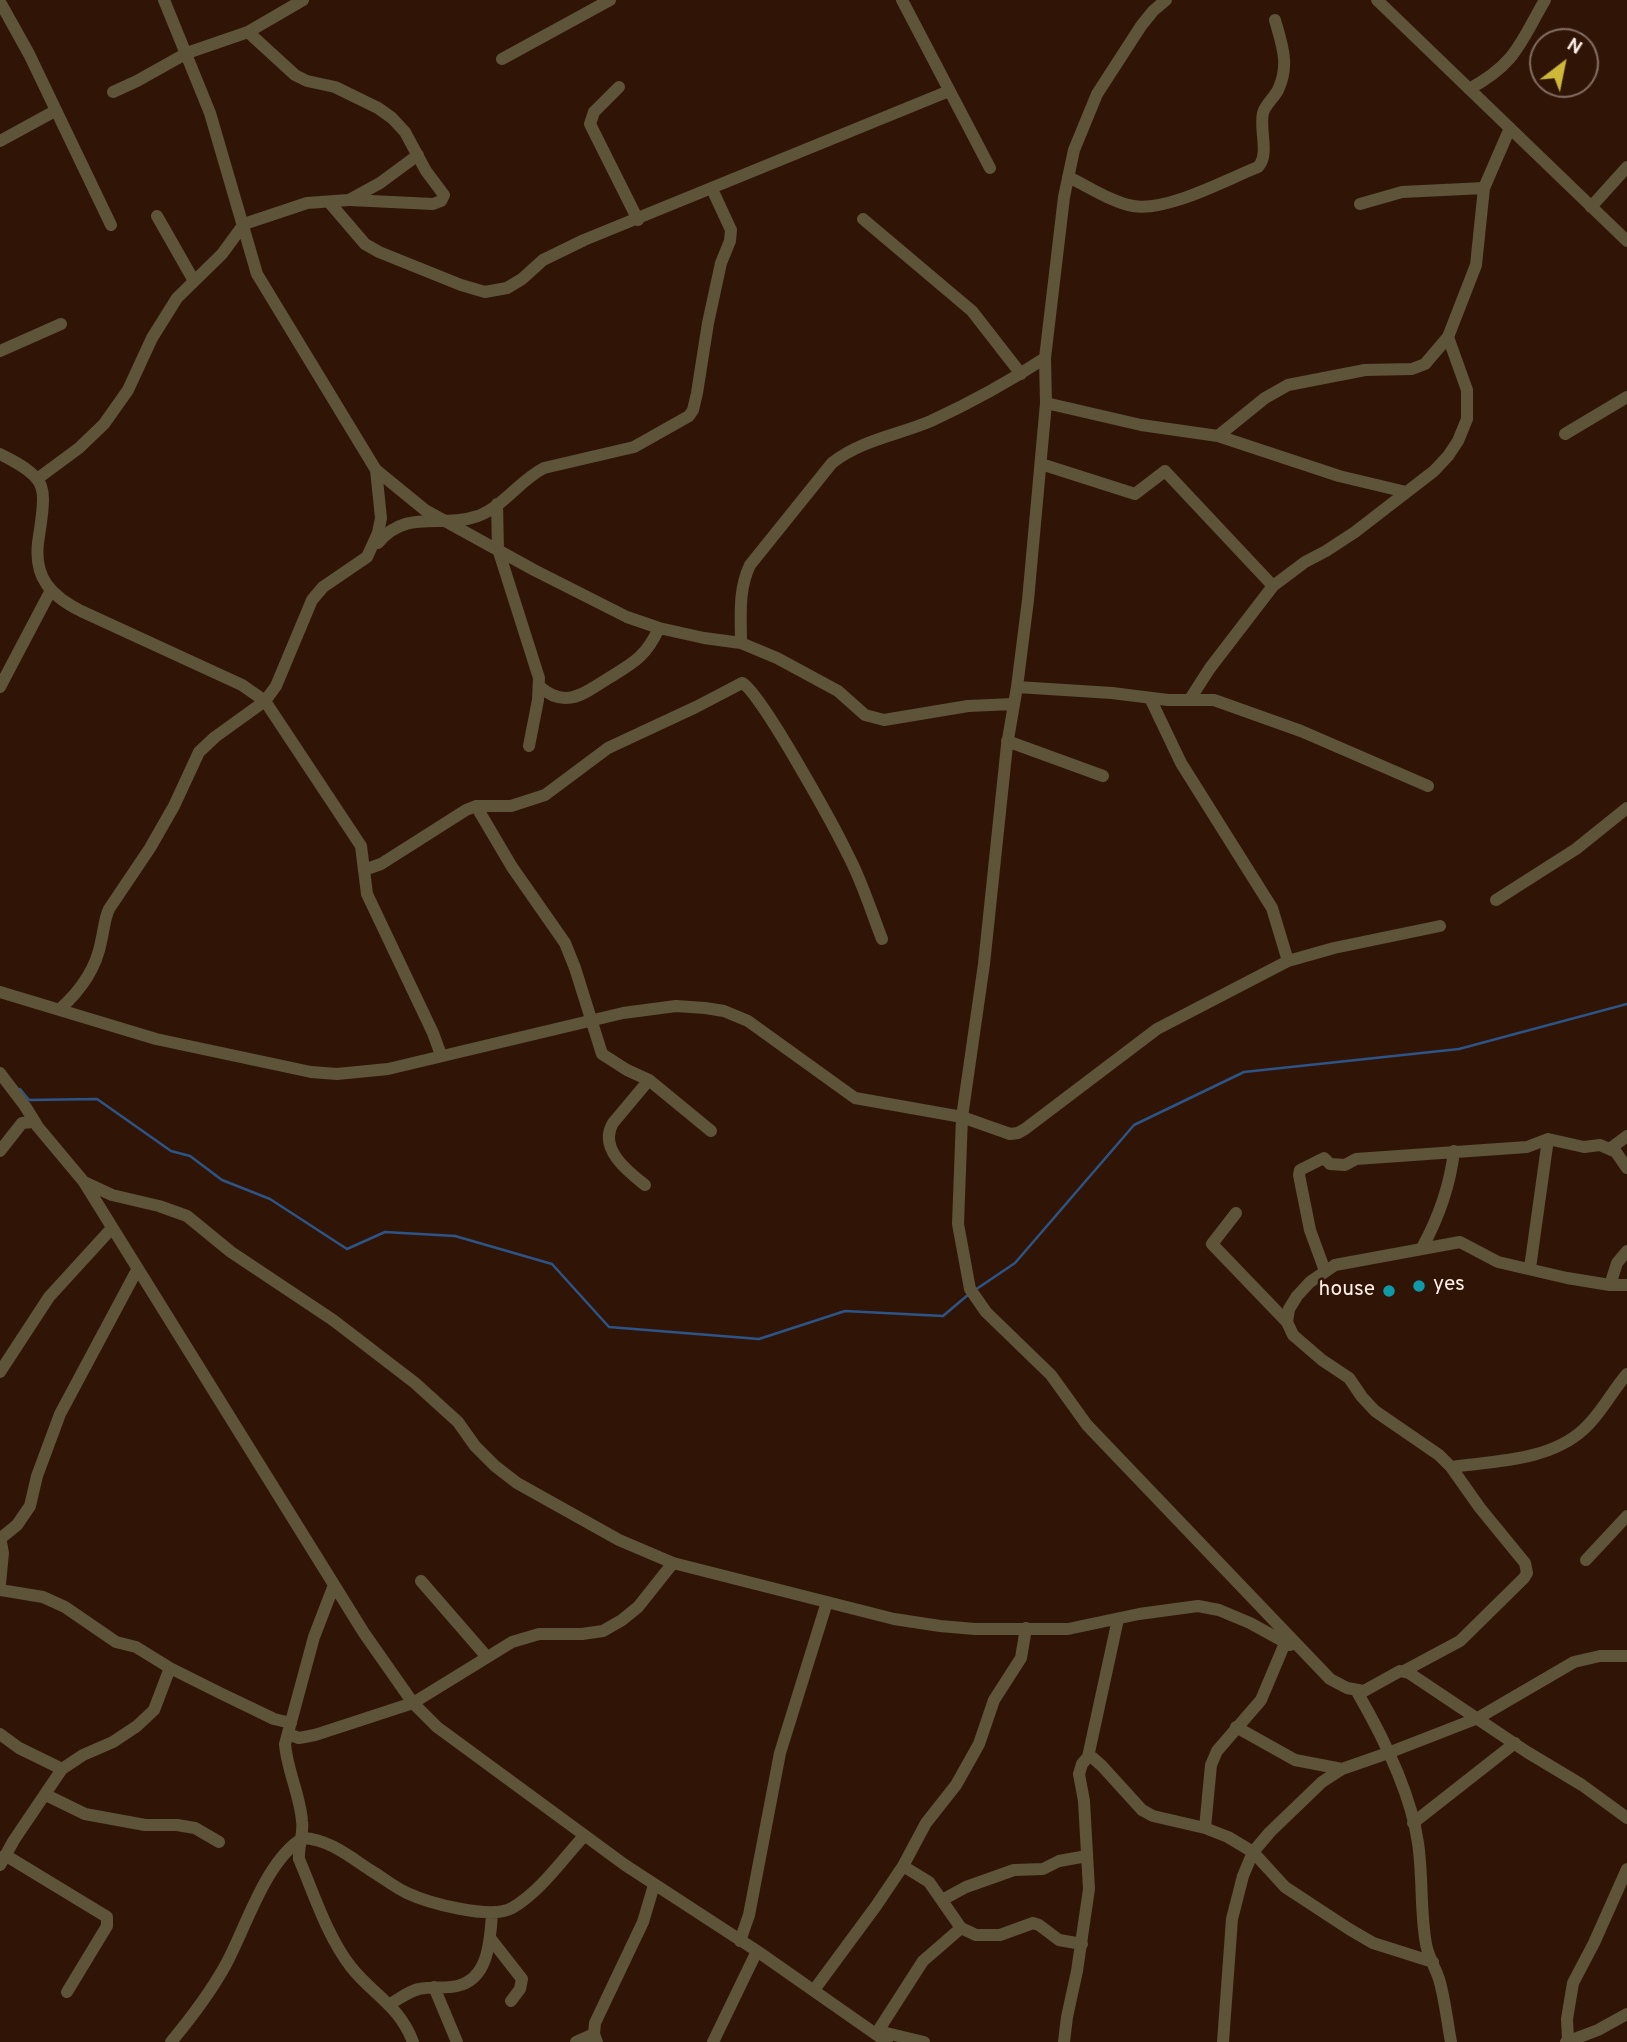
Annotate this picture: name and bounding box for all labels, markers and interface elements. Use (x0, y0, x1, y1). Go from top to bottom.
north arrow (1529, 28, 1599, 98)
text: N (1562, 33, 1586, 61)
place label: yes (1433, 1273, 1465, 1299)
place label: house (1318, 1278, 1375, 1304)
marker: yes (1411, 1278, 1427, 1294)
marker: house (1381, 1283, 1397, 1299)

